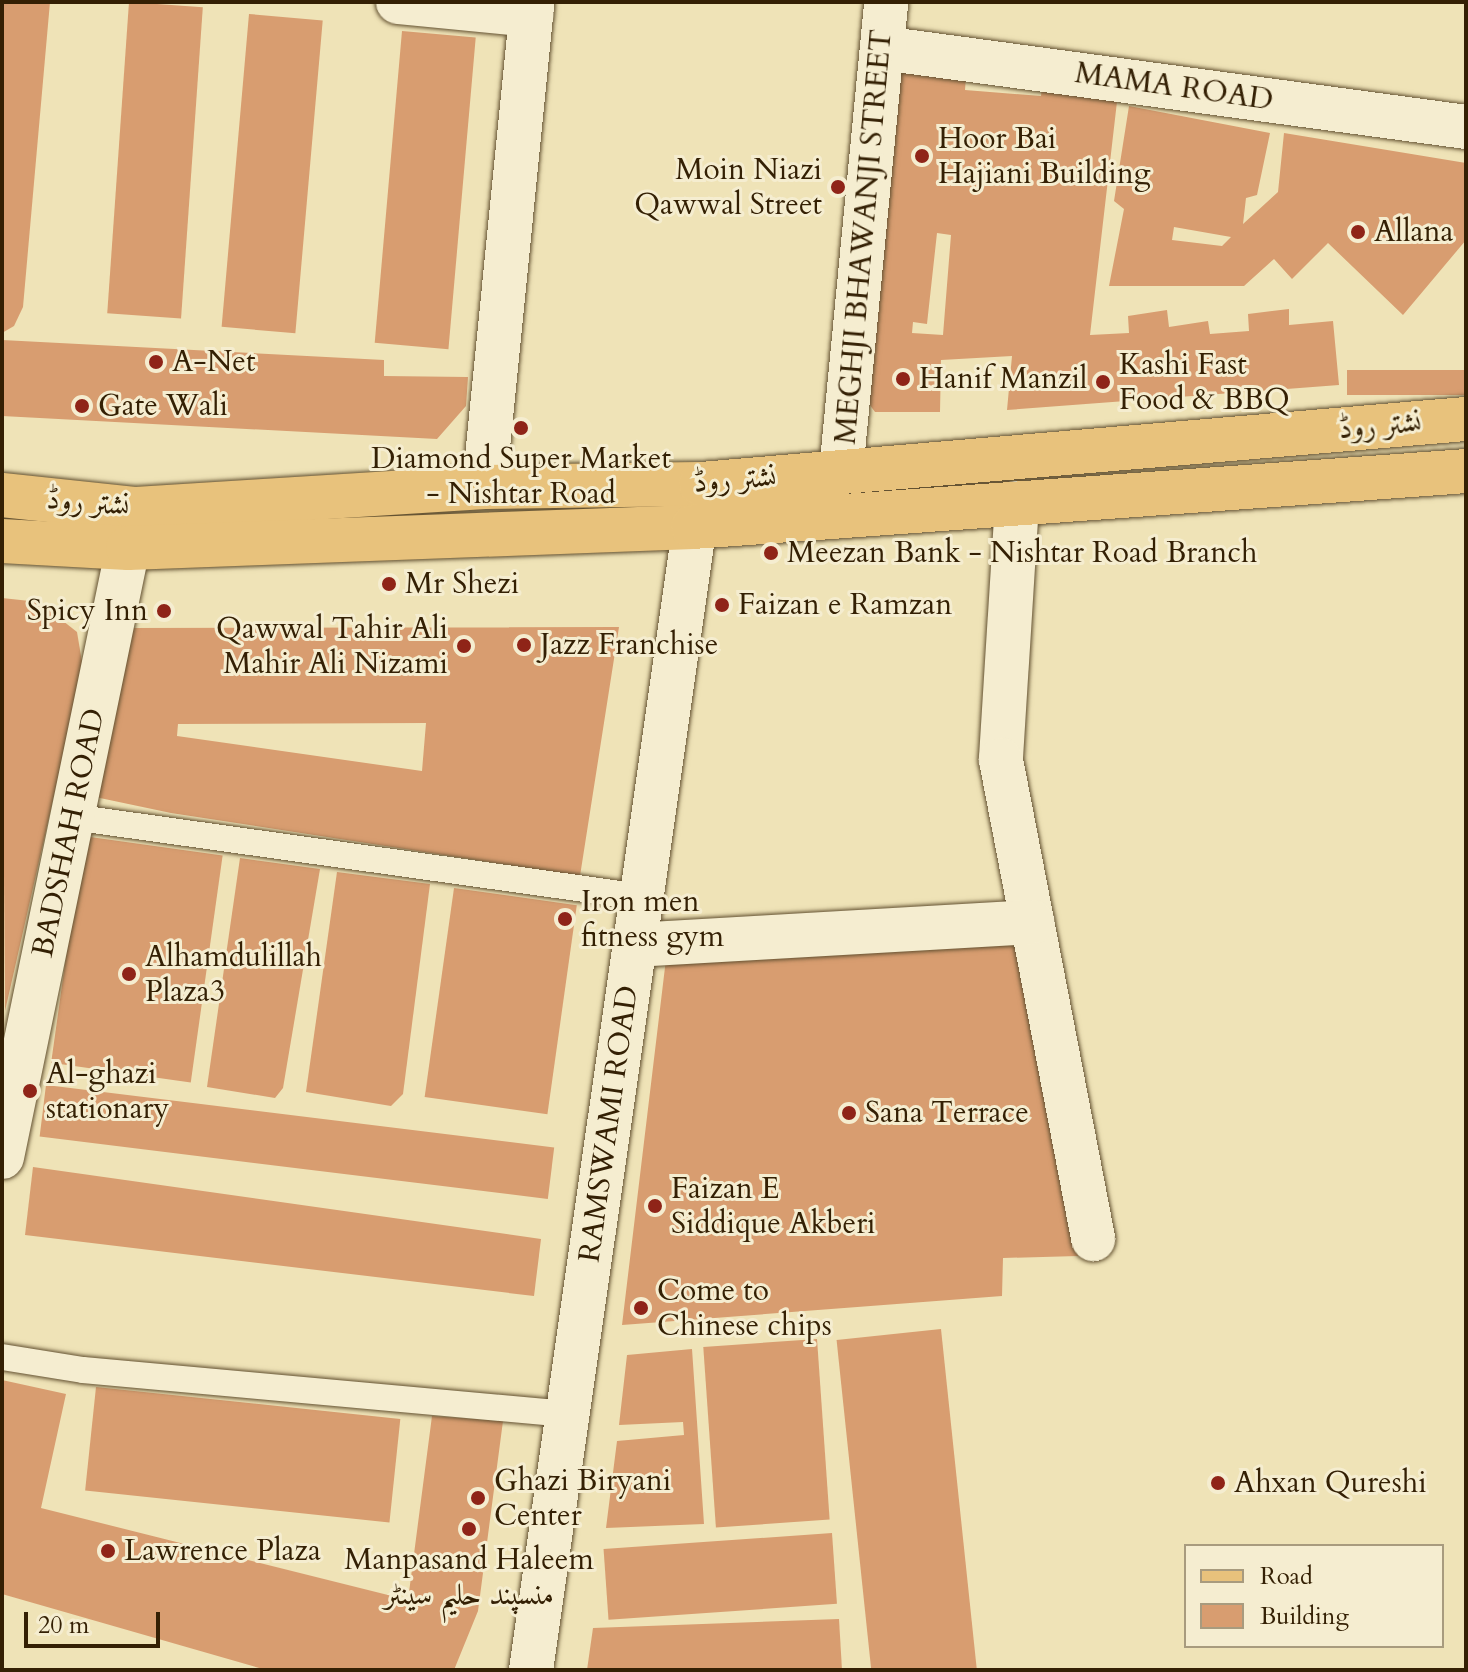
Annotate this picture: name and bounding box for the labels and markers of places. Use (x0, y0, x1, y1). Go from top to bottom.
place label: Hoor Bai Hajiani Building (938, 121, 1151, 192)
marker: Hoor Bai Hajiani Building (913, 147, 931, 165)
place label: Moin Niazi Qawwal Street (634, 152, 822, 222)
marker: Moin Niazi Qawwal Street (829, 178, 847, 196)
place label: Allana (1374, 214, 1454, 250)
marker: Allana (1349, 223, 1367, 241)
place label: A-Net (172, 344, 255, 380)
place label: Kashi Fast Food & BBQ (1119, 347, 1290, 418)
marker: A-Net (147, 353, 165, 371)
place label: Hanif Manzil (919, 361, 1087, 397)
marker: Hanif Manzil (894, 370, 912, 388)
marker: Kashi Fast Food & BBQ (1094, 373, 1112, 391)
place label: Gate Wali (98, 388, 228, 424)
marker: Gate Wali (73, 397, 91, 415)
marker: Diamond Super Market - Nishtar Road (512, 419, 530, 437)
place label: Diamond Super Market - Nishtar Road (371, 441, 671, 512)
place label: Meezan Bank - Nishtar Road Branch (787, 535, 1257, 571)
marker: Meezan Bank - Nishtar Road Branch (762, 544, 780, 562)
place label: Mr Shezi (405, 566, 519, 602)
marker: Mr Shezi (380, 575, 398, 593)
place label: Faizan e Ramzan (738, 587, 952, 623)
place label: Spicy Inn (27, 593, 148, 629)
marker: Faizan e Ramzan (713, 596, 731, 614)
marker: Spicy Inn (155, 602, 173, 620)
place label: Qawwal Tahir Ali Mahir Ali Nizami (216, 611, 448, 682)
place label: Jazz Franchise (540, 627, 718, 663)
marker: Jazz Franchise (515, 636, 533, 654)
marker: Qawwal Tahir Ali Mahir Ali Nizami (455, 637, 473, 655)
place label: Iron men fitness gym (581, 884, 724, 954)
marker: Iron men fitness gym (556, 910, 574, 928)
place label: Alhamdulillah Plaza3 (145, 939, 322, 1010)
marker: Alhamdulillah Plaza3 (120, 965, 138, 983)
place label: Al-ghazi stationary (46, 1056, 169, 1126)
marker: Al-ghazi stationary (21, 1082, 39, 1100)
place label: Sana Terrace (865, 1095, 1029, 1131)
marker: Sana Terrace (840, 1104, 858, 1122)
place label: Faizan E Siddique Akberi (671, 1171, 876, 1242)
marker: Faizan E Siddique Akberi (646, 1197, 664, 1215)
place label: Come to Chinese chips (657, 1273, 832, 1344)
marker: Come to Chinese chips (632, 1299, 650, 1317)
place label: Ghazi Biryani Center (494, 1463, 671, 1534)
place label: Ahxan Qureshi (1234, 1465, 1427, 1501)
marker: Ahxan Qureshi (1209, 1474, 1227, 1492)
marker: Ghazi Biryani Center (469, 1489, 487, 1507)
marker: Manpasand Haleem منسپند حلیم سینٹر (460, 1520, 478, 1538)
place label: Lawrence Plaza (124, 1533, 321, 1569)
marker: Lawrence Plaza (99, 1542, 117, 1560)
place label: Manpasand Haleem منسپند حلیم سینٹر (344, 1542, 594, 1612)

